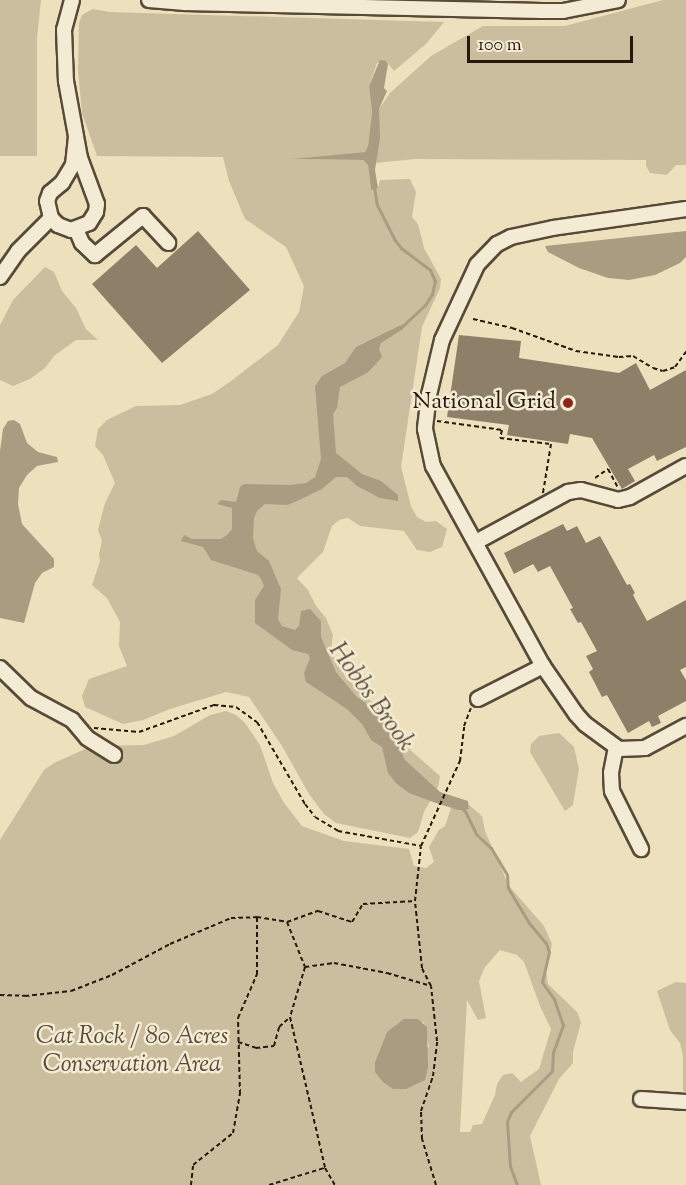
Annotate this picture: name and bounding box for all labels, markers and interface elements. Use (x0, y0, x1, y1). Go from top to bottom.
scale bar (470, 24, 636, 62)
text: 100 m (478, 33, 522, 59)
place label: National Grid (412, 389, 556, 417)
marker: National Grid (561, 396, 575, 410)
water label: Hobbs Brook (321, 637, 421, 757)
park label: Cat Rock / 80 Acres Conservation Area (36, 1024, 228, 1080)

